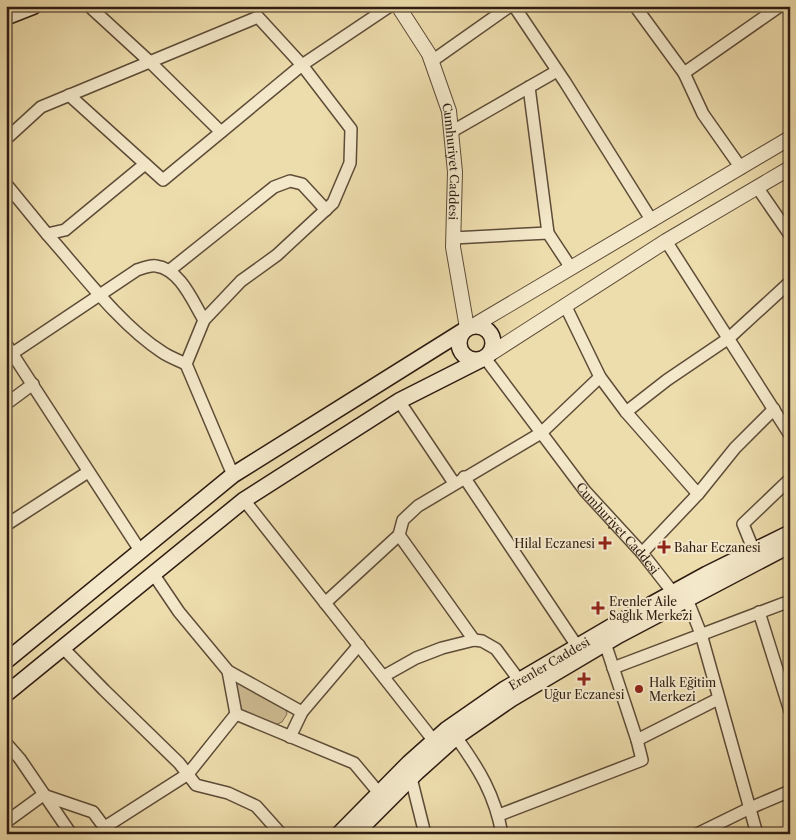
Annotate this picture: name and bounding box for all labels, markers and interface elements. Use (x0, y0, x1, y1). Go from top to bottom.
street label: Cumhuriyet Caddesi (439, 101, 463, 221)
street label: Cumhuriyet Caddesi (573, 479, 663, 577)
place label: Hilal Eczanesi (514, 536, 595, 551)
marker: Hilal Eczanesi (599, 537, 611, 549)
place label: Bahar Eczanesi (674, 540, 761, 555)
marker: Bahar Eczanesi (658, 541, 670, 553)
place label: Erenler Aile Sağlık Merkezi (609, 594, 693, 623)
marker: Erenler Aile Sağlık Merkezi (591, 601, 605, 615)
street label: Erenler Caddesi (506, 633, 592, 693)
marker: Uğur Eczanesi (578, 673, 590, 685)
place label: Halk Eğitim Merkezi (649, 675, 716, 704)
marker: Halk Eğitim Merkezi (633, 683, 645, 695)
place label: Uğur Eczanesi (544, 687, 625, 702)

